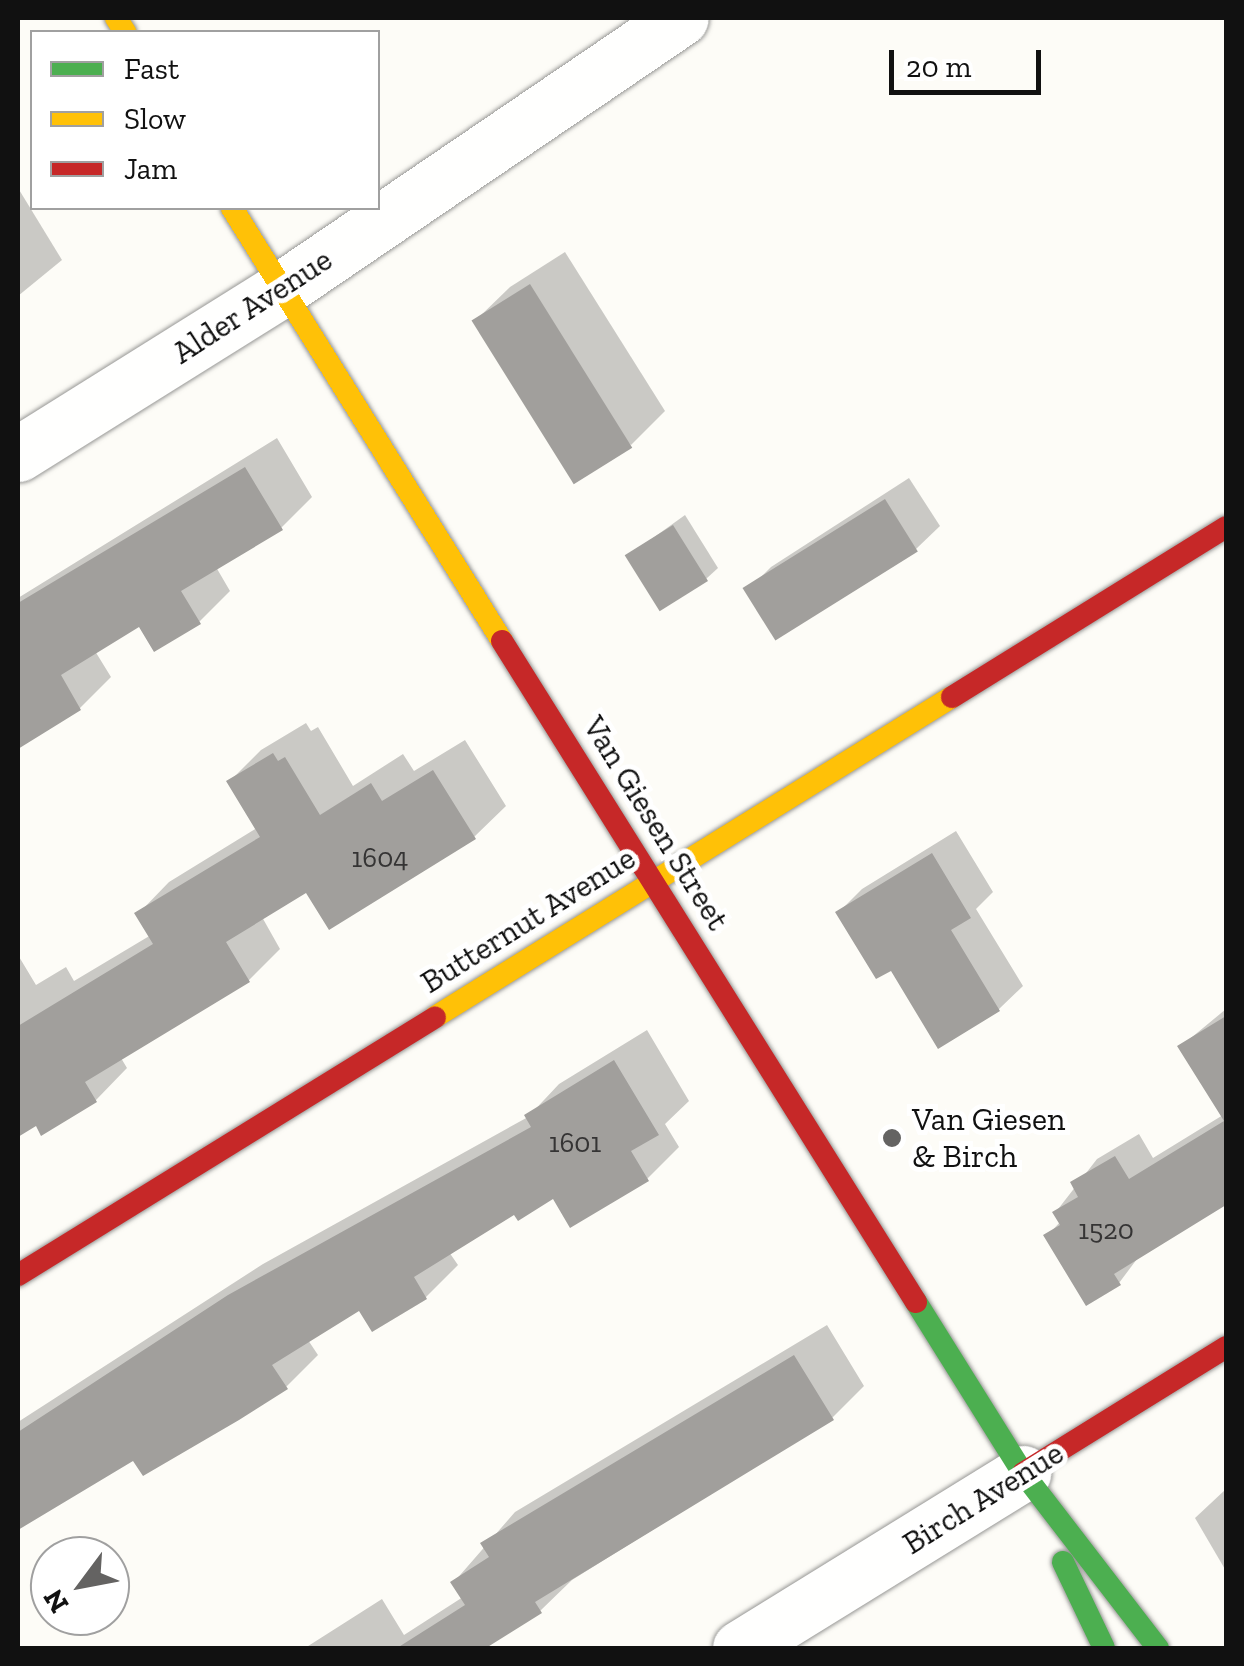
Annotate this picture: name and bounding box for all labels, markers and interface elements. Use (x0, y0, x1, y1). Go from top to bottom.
legend (30, 30, 380, 210)
scale bar (894, 30, 1046, 92)
text: 20 m (906, 49, 971, 85)
text: Fast (124, 51, 179, 87)
text: Slow (124, 101, 186, 137)
text: Jam (124, 151, 177, 187)
street label: Alder Avenue (164, 240, 340, 372)
street label: Van Giesen Street (575, 709, 737, 937)
street label: Butternut Avenue (413, 838, 643, 1002)
house number: 1604 (352, 841, 408, 875)
place label: Van Giesen & Birch (912, 1101, 1065, 1176)
house number: 1601 (549, 1126, 601, 1160)
marker: Van Giesen & Birch (881, 1127, 903, 1149)
house number: 1520 (1078, 1213, 1134, 1247)
street label: Birch Avenue (895, 1433, 1071, 1563)
north arrow (30, 1536, 130, 1636)
text: N (36, 1583, 75, 1619)

